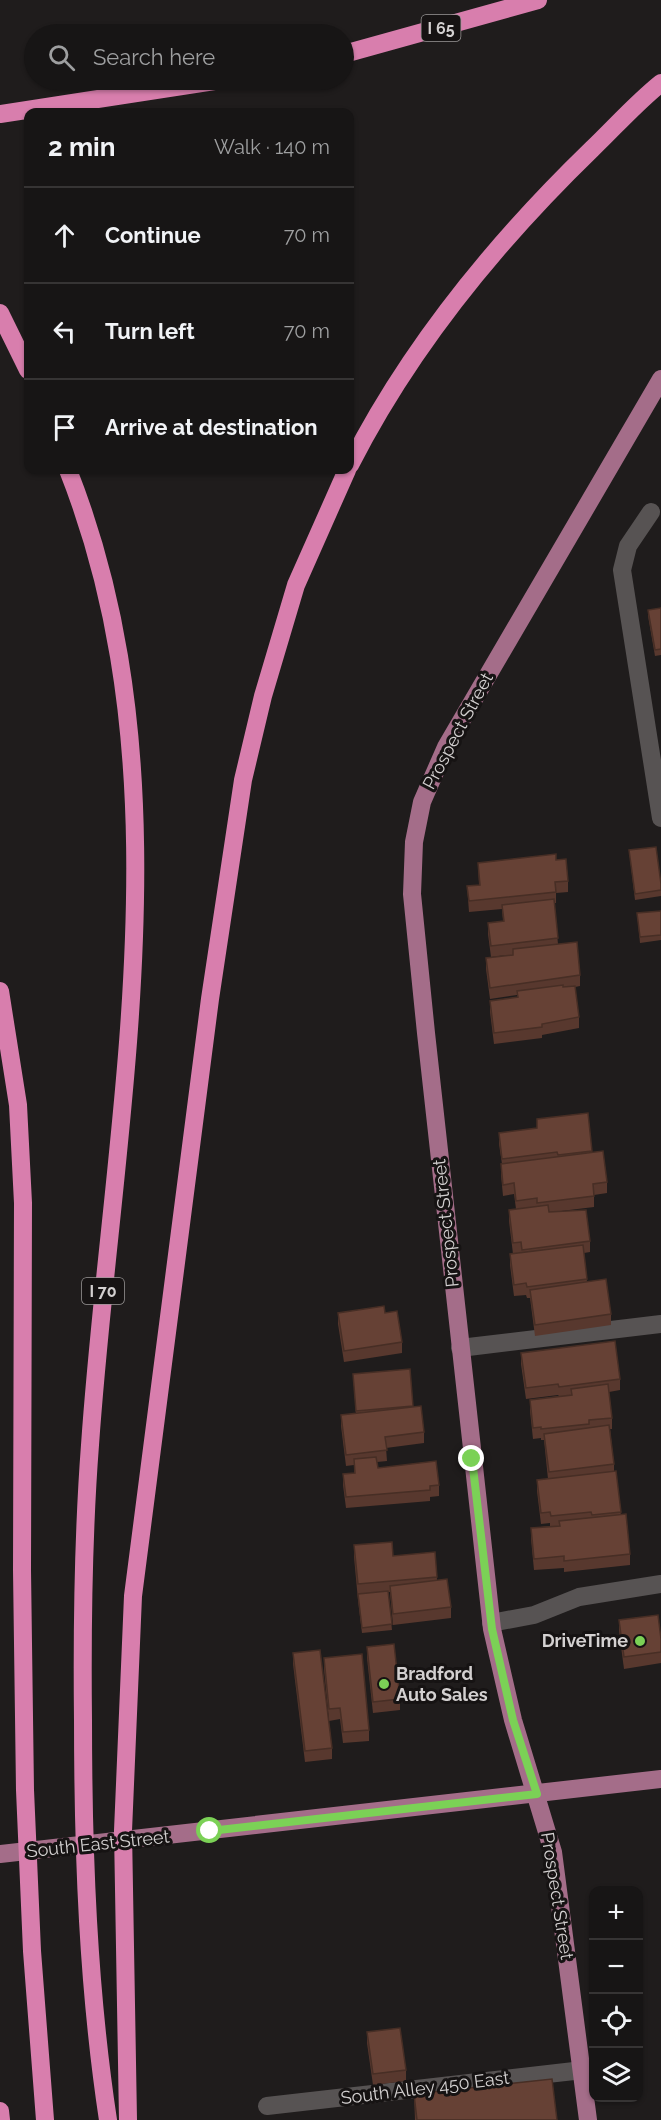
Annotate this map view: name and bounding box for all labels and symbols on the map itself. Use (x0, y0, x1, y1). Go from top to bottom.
road number: I 65 (422, 15, 460, 41)
street label: Prospect Street (418, 669, 497, 793)
street label: Prospect Street (428, 1158, 463, 1288)
road number: I 70 (82, 1278, 124, 1304)
route end (458, 1445, 484, 1471)
place label: DriveTime (542, 1630, 628, 1651)
marker: DriveTime (633, 1634, 647, 1648)
place label: Bradford Auto Sales (396, 1663, 488, 1705)
marker: Bradford Auto Sales (377, 1677, 391, 1691)
route start (196, 1817, 222, 1843)
street label: South East Street (26, 1826, 170, 1861)
street label: Prospect Street (537, 1831, 578, 1961)
street label: South Alley 450 East (339, 2067, 510, 2108)

